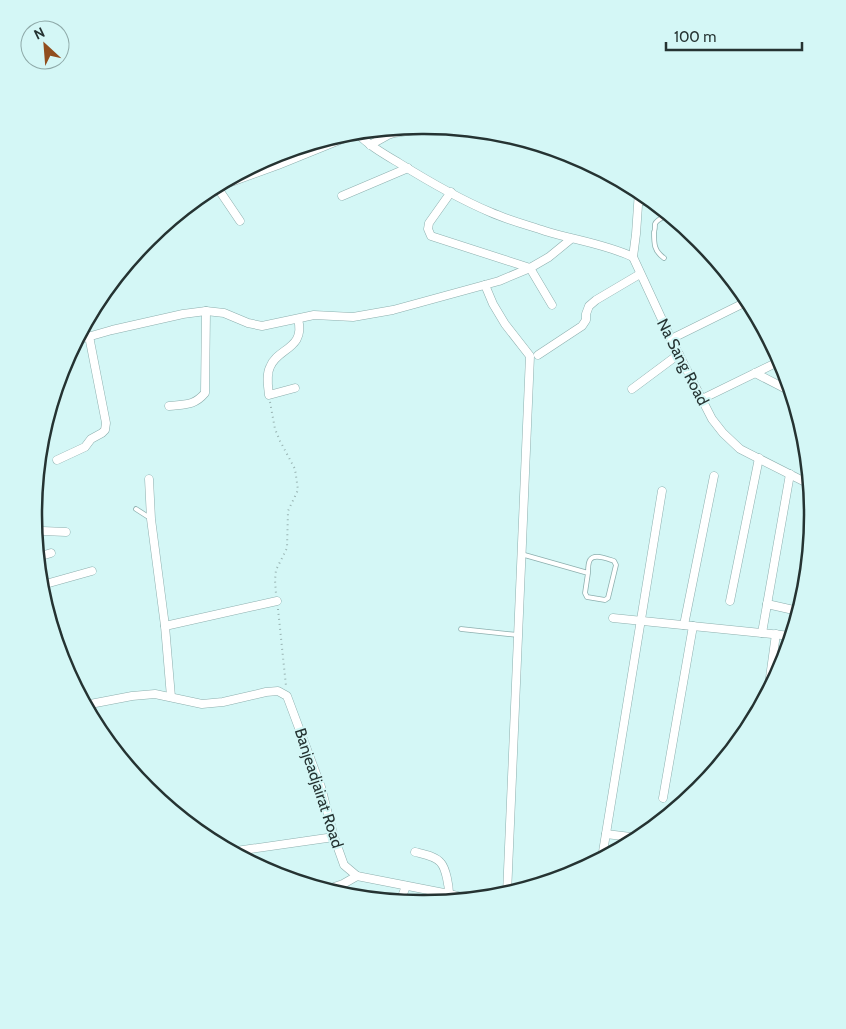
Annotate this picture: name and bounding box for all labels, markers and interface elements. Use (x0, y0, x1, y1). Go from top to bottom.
north arrow (20, 20, 70, 70)
scale bar (666, 20, 802, 52)
text: N (31, 23, 48, 44)
text: 100 m (674, 28, 716, 46)
street label: Na Sang Road (653, 316, 713, 408)
street label: Banjeadjairat Road (291, 726, 347, 850)

